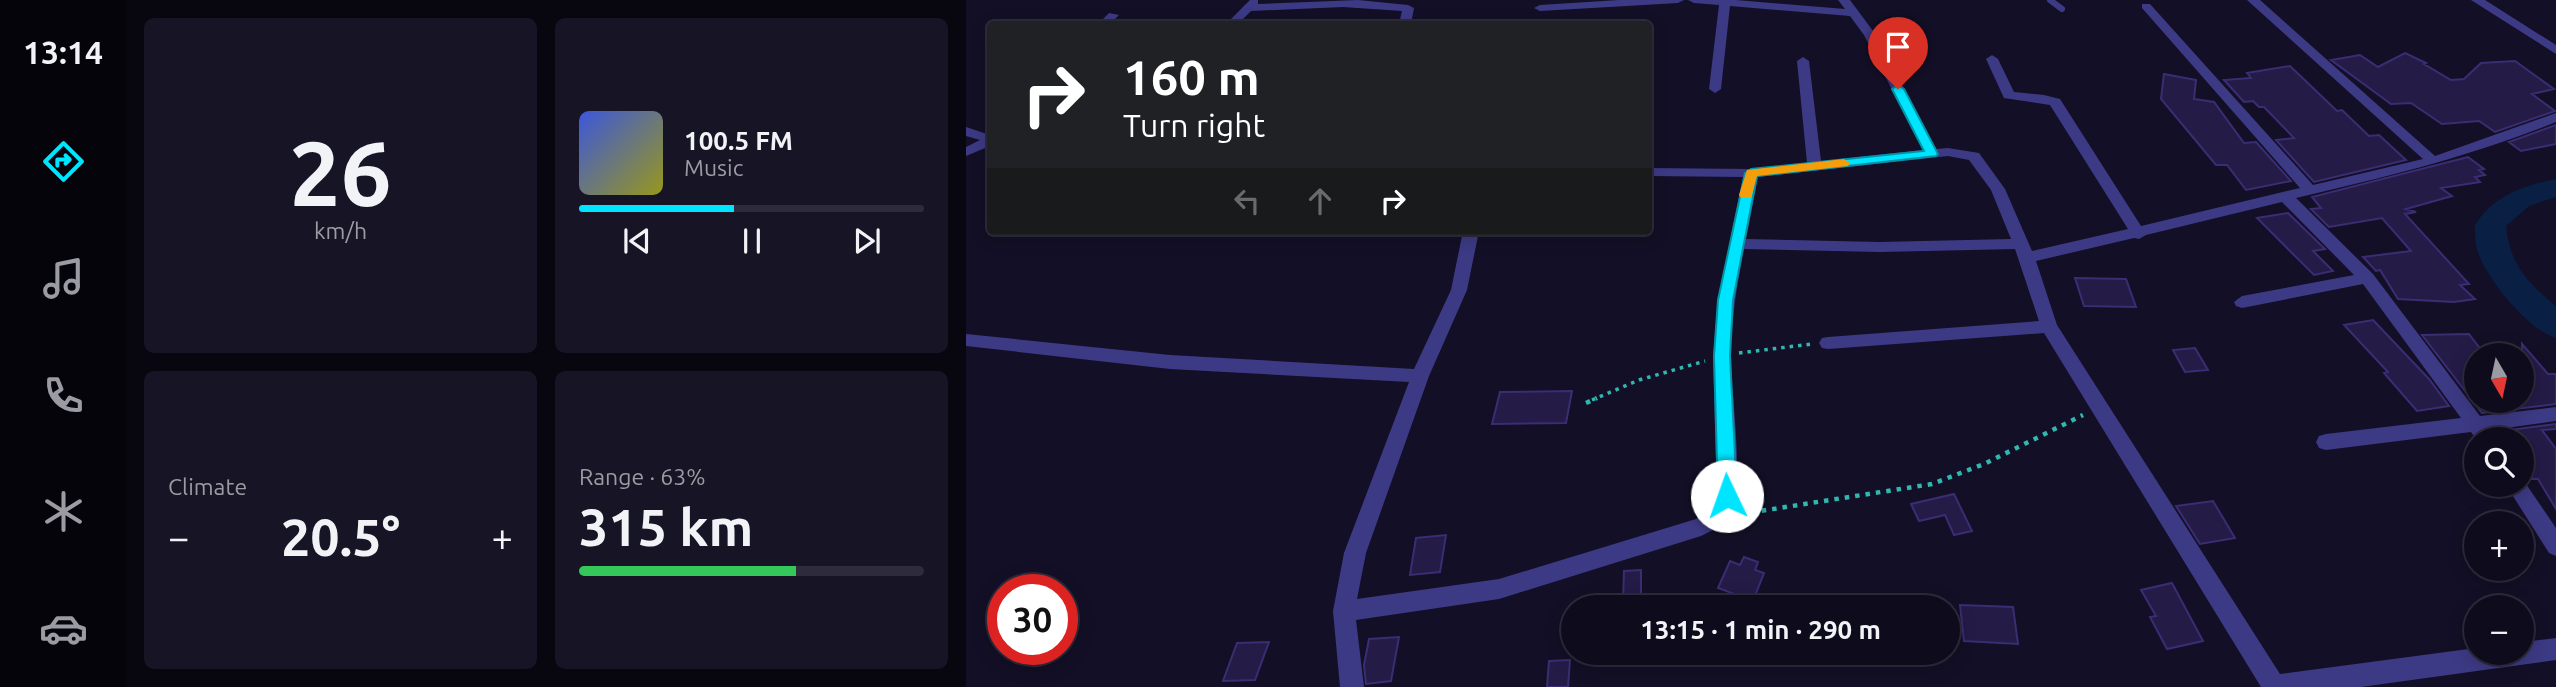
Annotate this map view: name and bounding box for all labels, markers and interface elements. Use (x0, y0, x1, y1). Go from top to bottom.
pin (1868, 17, 1928, 89)
icon: arrive (1879, 28, 1917, 66)
text: 13:14 (23, 34, 103, 70)
icon: right (1008, 49, 1099, 140)
text: 160 m (1123, 49, 1260, 104)
text: Turn right (1123, 107, 1265, 143)
text: 26 (289, 121, 392, 223)
text: 100.5 FM (684, 126, 793, 155)
icon: directions (39, 137, 88, 186)
text: Music (684, 155, 743, 180)
icon: left (1228, 182, 1266, 220)
icon: ahead (1301, 182, 1339, 220)
icon: right (1374, 182, 1412, 220)
text: km/h (314, 218, 367, 243)
icon: previous (618, 222, 656, 260)
icon: pause (733, 222, 771, 260)
icon: next (848, 222, 886, 260)
icon: music (39, 254, 88, 303)
north arrow (2464, 343, 2534, 413)
map controls (2464, 343, 2534, 665)
icon: phone (39, 371, 88, 420)
button: search (2464, 427, 2534, 497)
position arrow (1690, 459, 1764, 533)
text: Range · 63% (579, 464, 706, 489)
text: Climate (168, 474, 247, 499)
icon: climate (39, 487, 88, 536)
text: 315 km (579, 498, 753, 556)
text: 20.5° (281, 508, 400, 566)
button: + (2464, 511, 2534, 581)
text: − (168, 516, 189, 558)
text: + (492, 516, 513, 558)
speed limit sign: 30 (987, 574, 1078, 665)
button: − (2464, 595, 2534, 665)
icon: car (39, 604, 88, 653)
text: 13:15 · 1 min · 290 m (1640, 615, 1881, 644)

